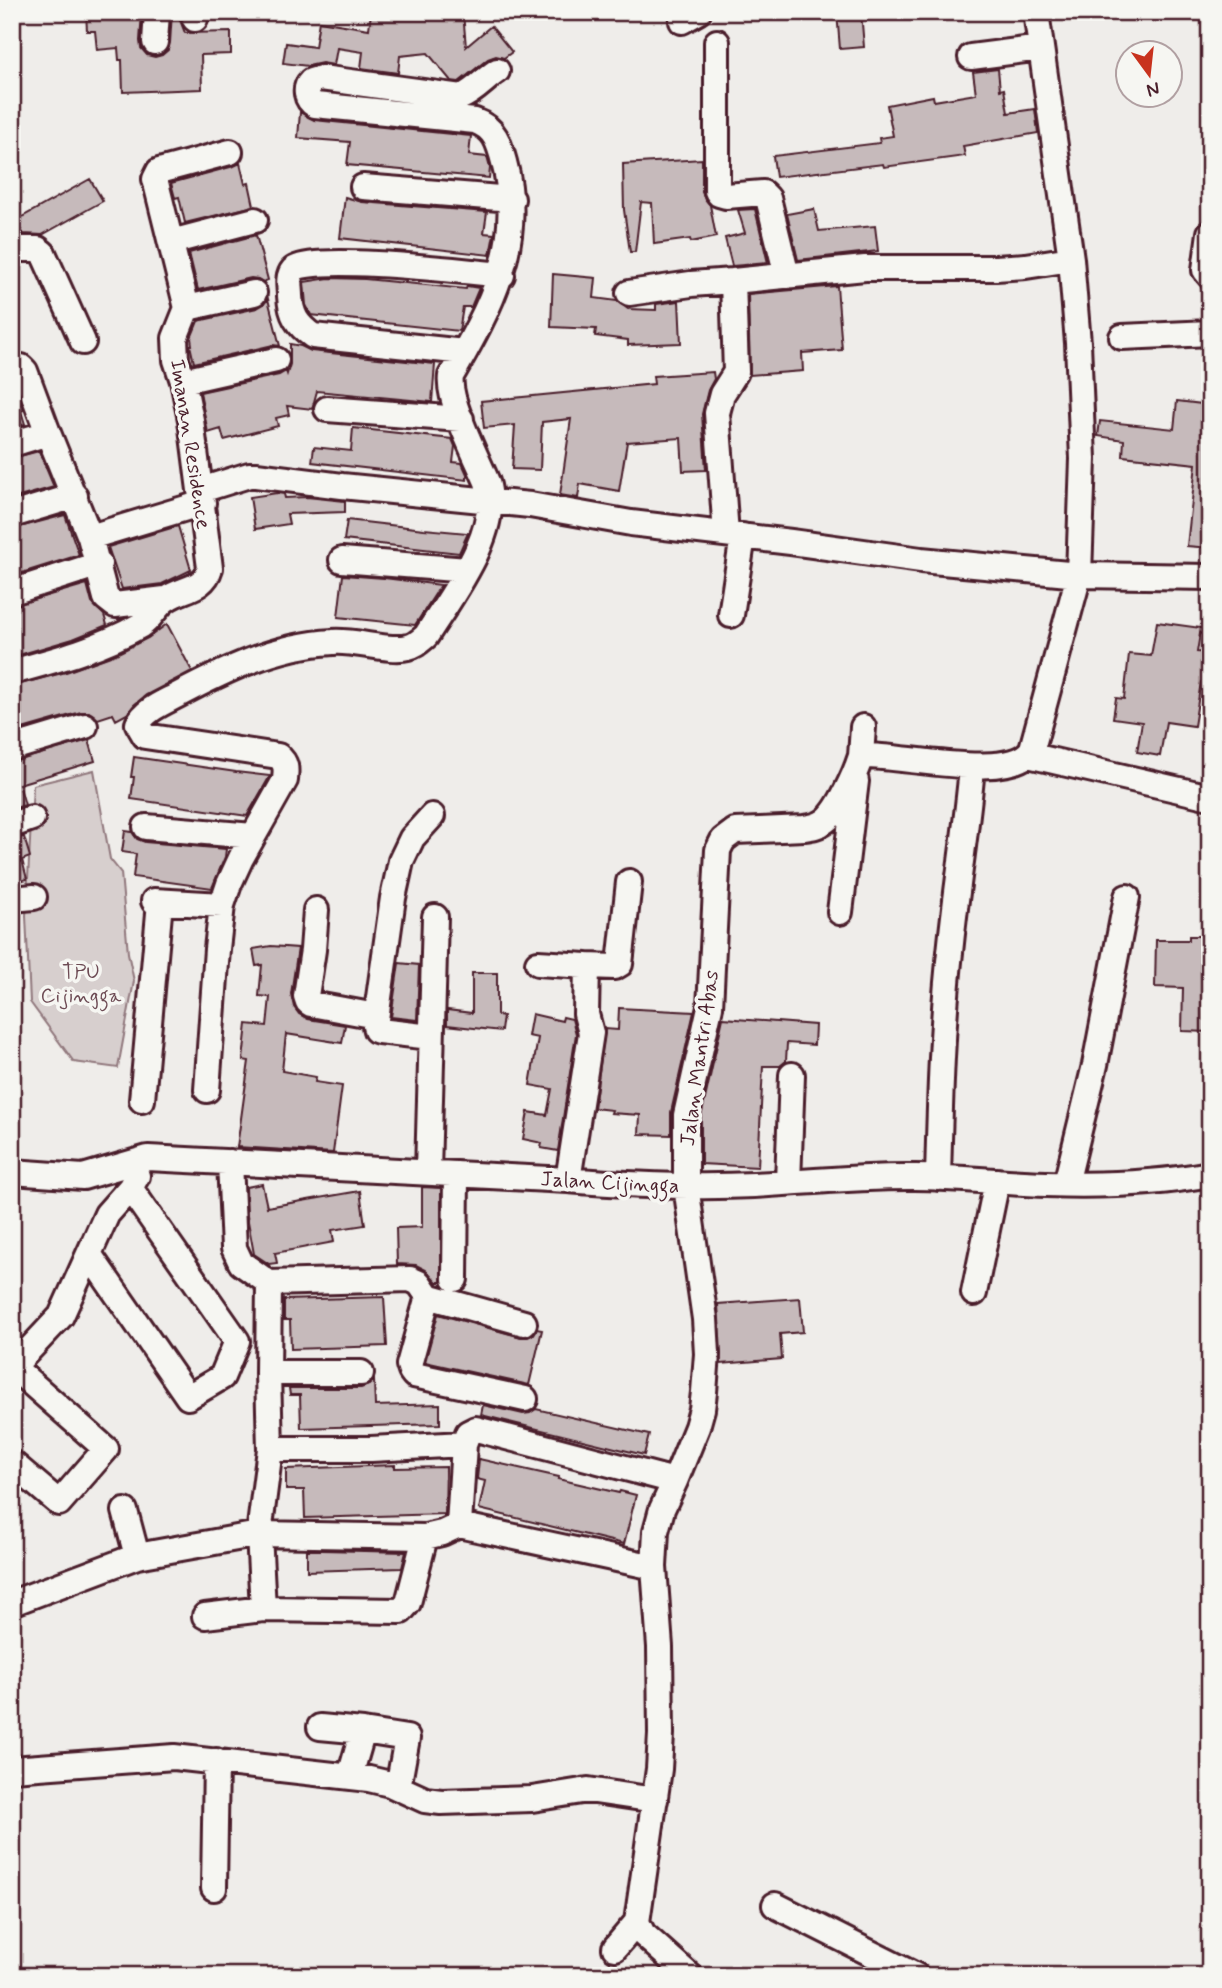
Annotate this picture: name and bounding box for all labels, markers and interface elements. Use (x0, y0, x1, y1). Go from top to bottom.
north arrow (1114, 38, 1184, 108)
text: N (1144, 75, 1162, 103)
street label: Imanan Residence (163, 357, 217, 531)
park label: TPU Cijingga (41, 958, 122, 1012)
street label: Jalan Mantri Abas (674, 969, 726, 1148)
street label: Jalan Cijingga (540, 1165, 680, 1203)

